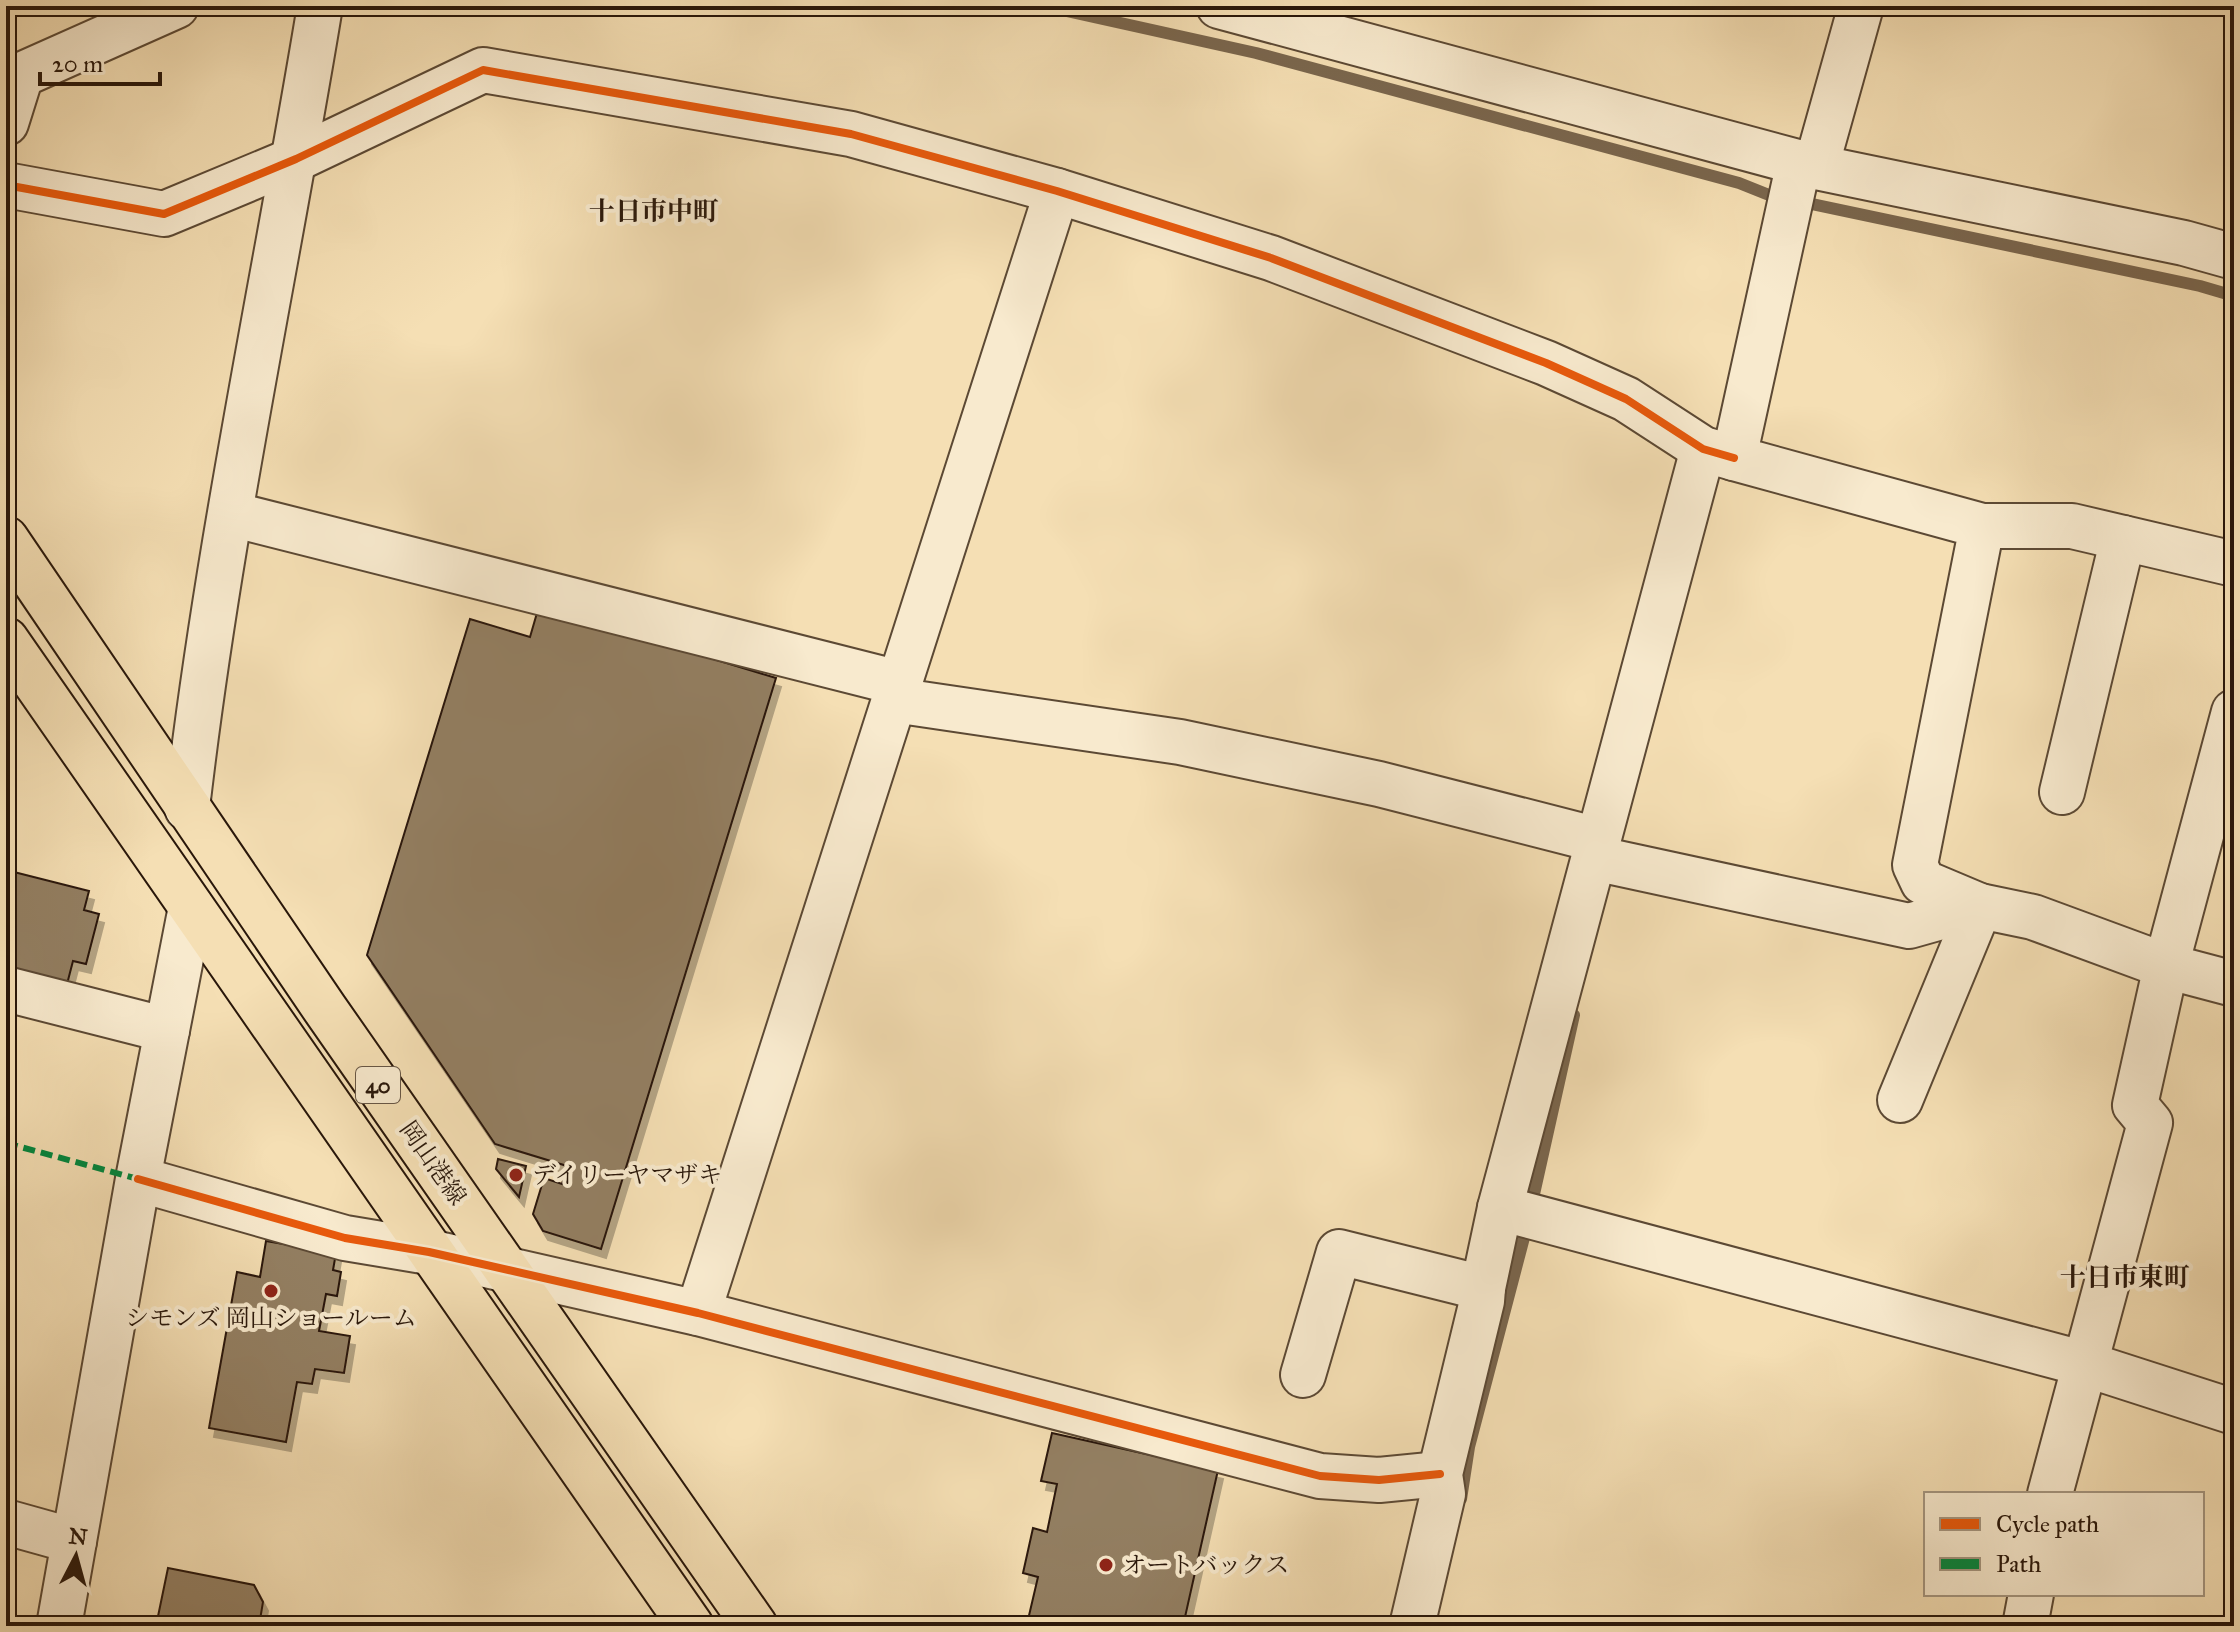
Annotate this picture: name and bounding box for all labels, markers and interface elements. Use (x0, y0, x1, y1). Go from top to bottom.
scale bar (40, 36, 160, 86)
text: 20 m (52, 49, 103, 79)
district label: 十日市中町 (589, 195, 719, 227)
road number: 40 (356, 1067, 400, 1103)
street label: 岡山港線 (393, 1115, 473, 1211)
place label: デイリーヤマザキ (532, 1160, 722, 1190)
marker: デイリーヤマザキ (507, 1166, 525, 1184)
district label: 十日市東町 (2060, 1261, 2190, 1293)
marker: シモンズ 岡山ショールーム (262, 1282, 280, 1300)
place label: シモンズ 岡山ショールーム (125, 1303, 417, 1333)
legend (1924, 1492, 2204, 1596)
text: Cycle path (1996, 1509, 2099, 1539)
north arrow (36, 1516, 116, 1596)
text: N (67, 1522, 89, 1551)
text: Path (1996, 1549, 2041, 1579)
place label: オートバックス (1122, 1550, 1289, 1580)
marker: オートバックス (1097, 1556, 1115, 1574)

